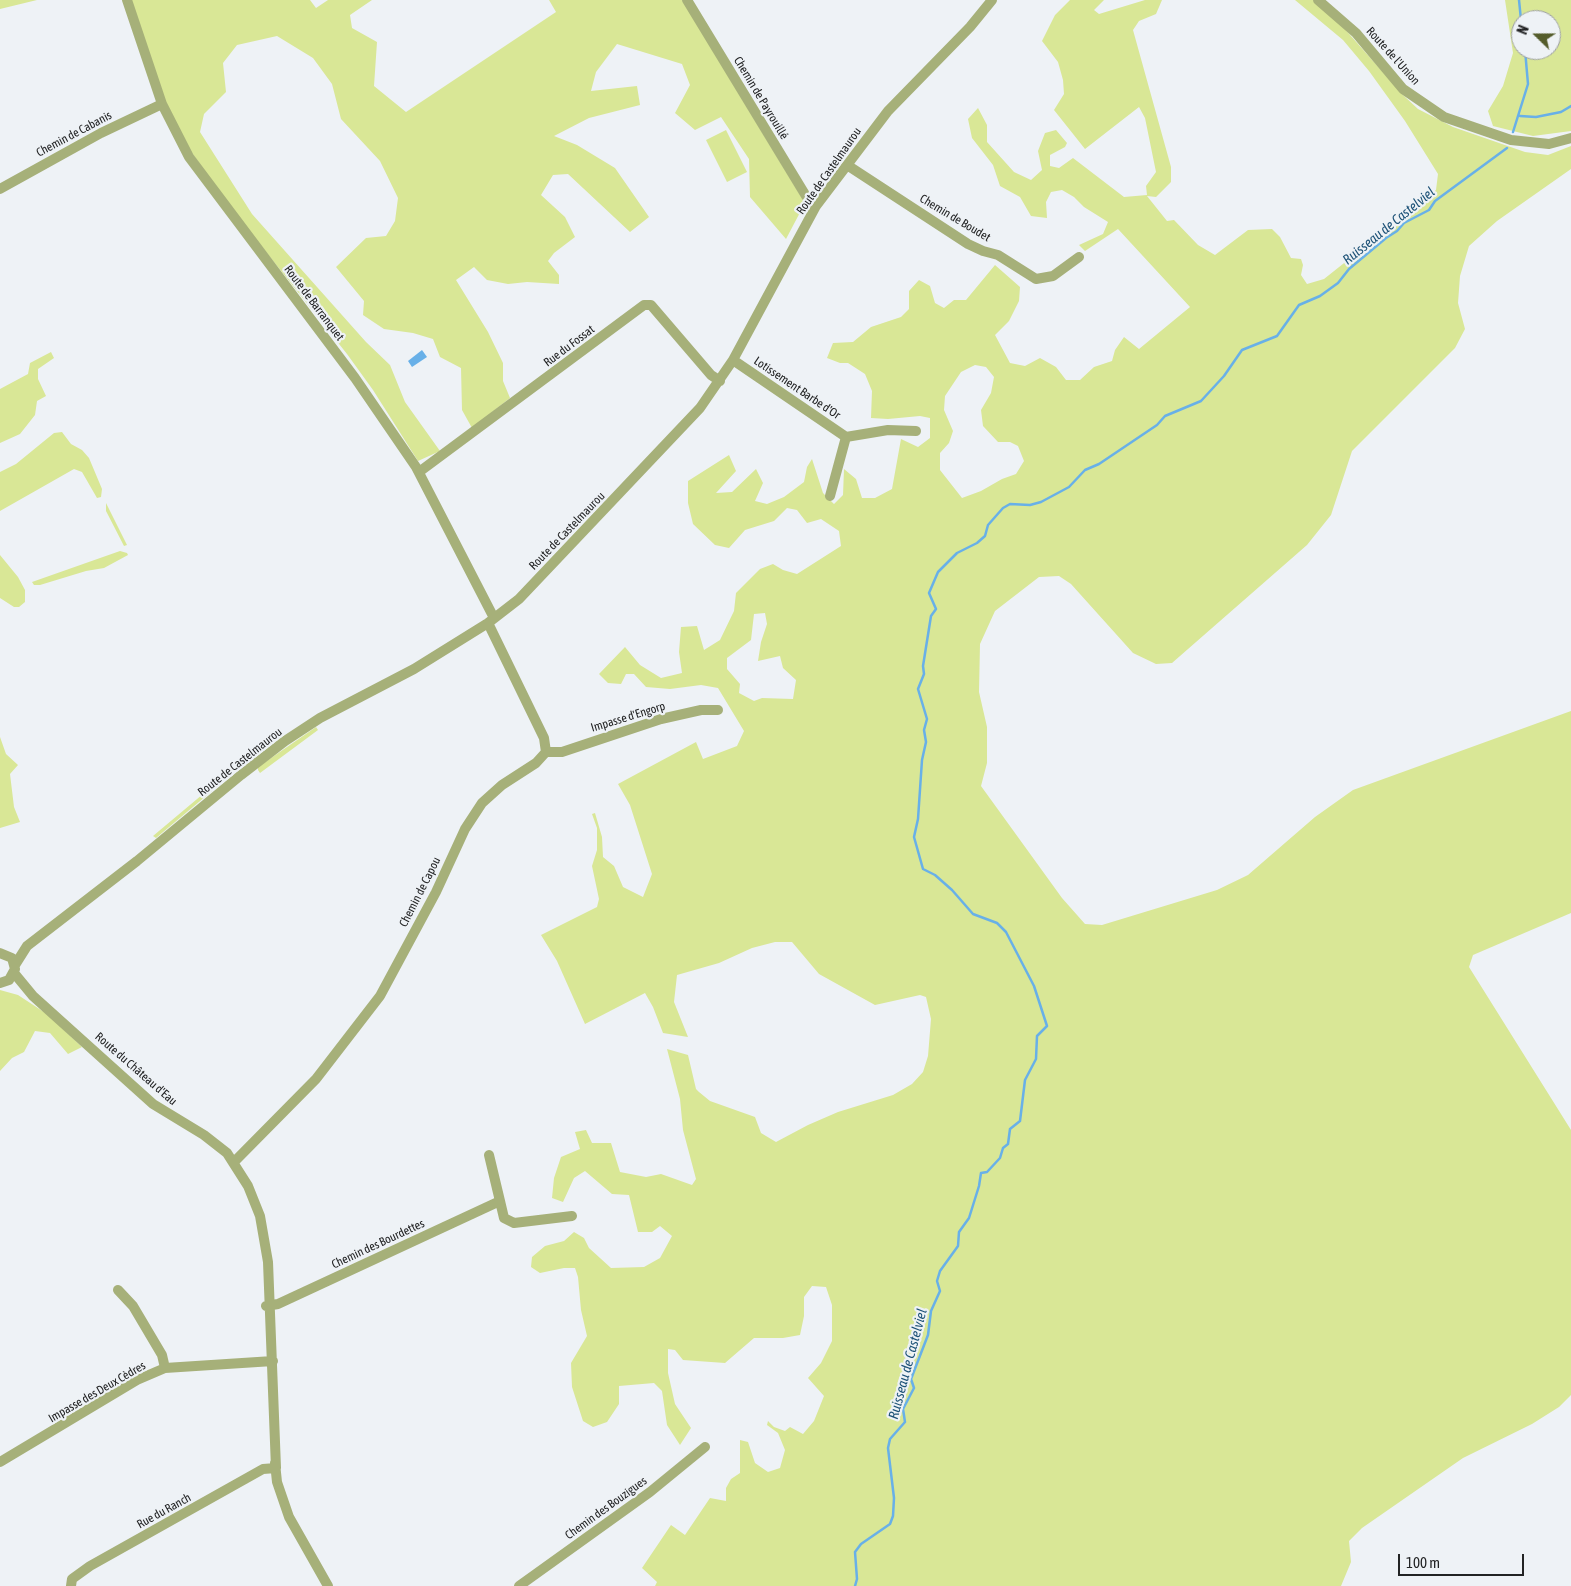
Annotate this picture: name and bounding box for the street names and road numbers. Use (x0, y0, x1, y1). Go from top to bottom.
street label: Route de l'Union (1363, 24, 1423, 88)
street label: Chemin de Payrouillé (731, 54, 791, 142)
street label: Chemin de Cabanis (34, 108, 114, 160)
street label: Route de Castelmaurou (794, 125, 864, 217)
street label: Chemin de Boudet (917, 191, 993, 245)
street label: Route de Barranquet (281, 263, 347, 343)
street label: Rue du Fossat (541, 322, 597, 370)
street label: Lotissement Barbe d'Or (751, 354, 843, 422)
street label: Route de Castelmaurou (526, 489, 608, 573)
street label: Impasse d'Engorp (589, 699, 667, 735)
street label: Route de Castelmaurou (195, 725, 285, 799)
street label: Chemin de Capou (396, 855, 444, 929)
street label: Route du Château d'Eau (92, 1030, 180, 1108)
street label: Chemin des Bourdettes (329, 1216, 427, 1272)
street label: Impasse des Deux Cèdres (46, 1358, 148, 1426)
street label: Chemin des Bouzigues (562, 1474, 650, 1542)
street label: Rue du Ranch (134, 1490, 194, 1532)

